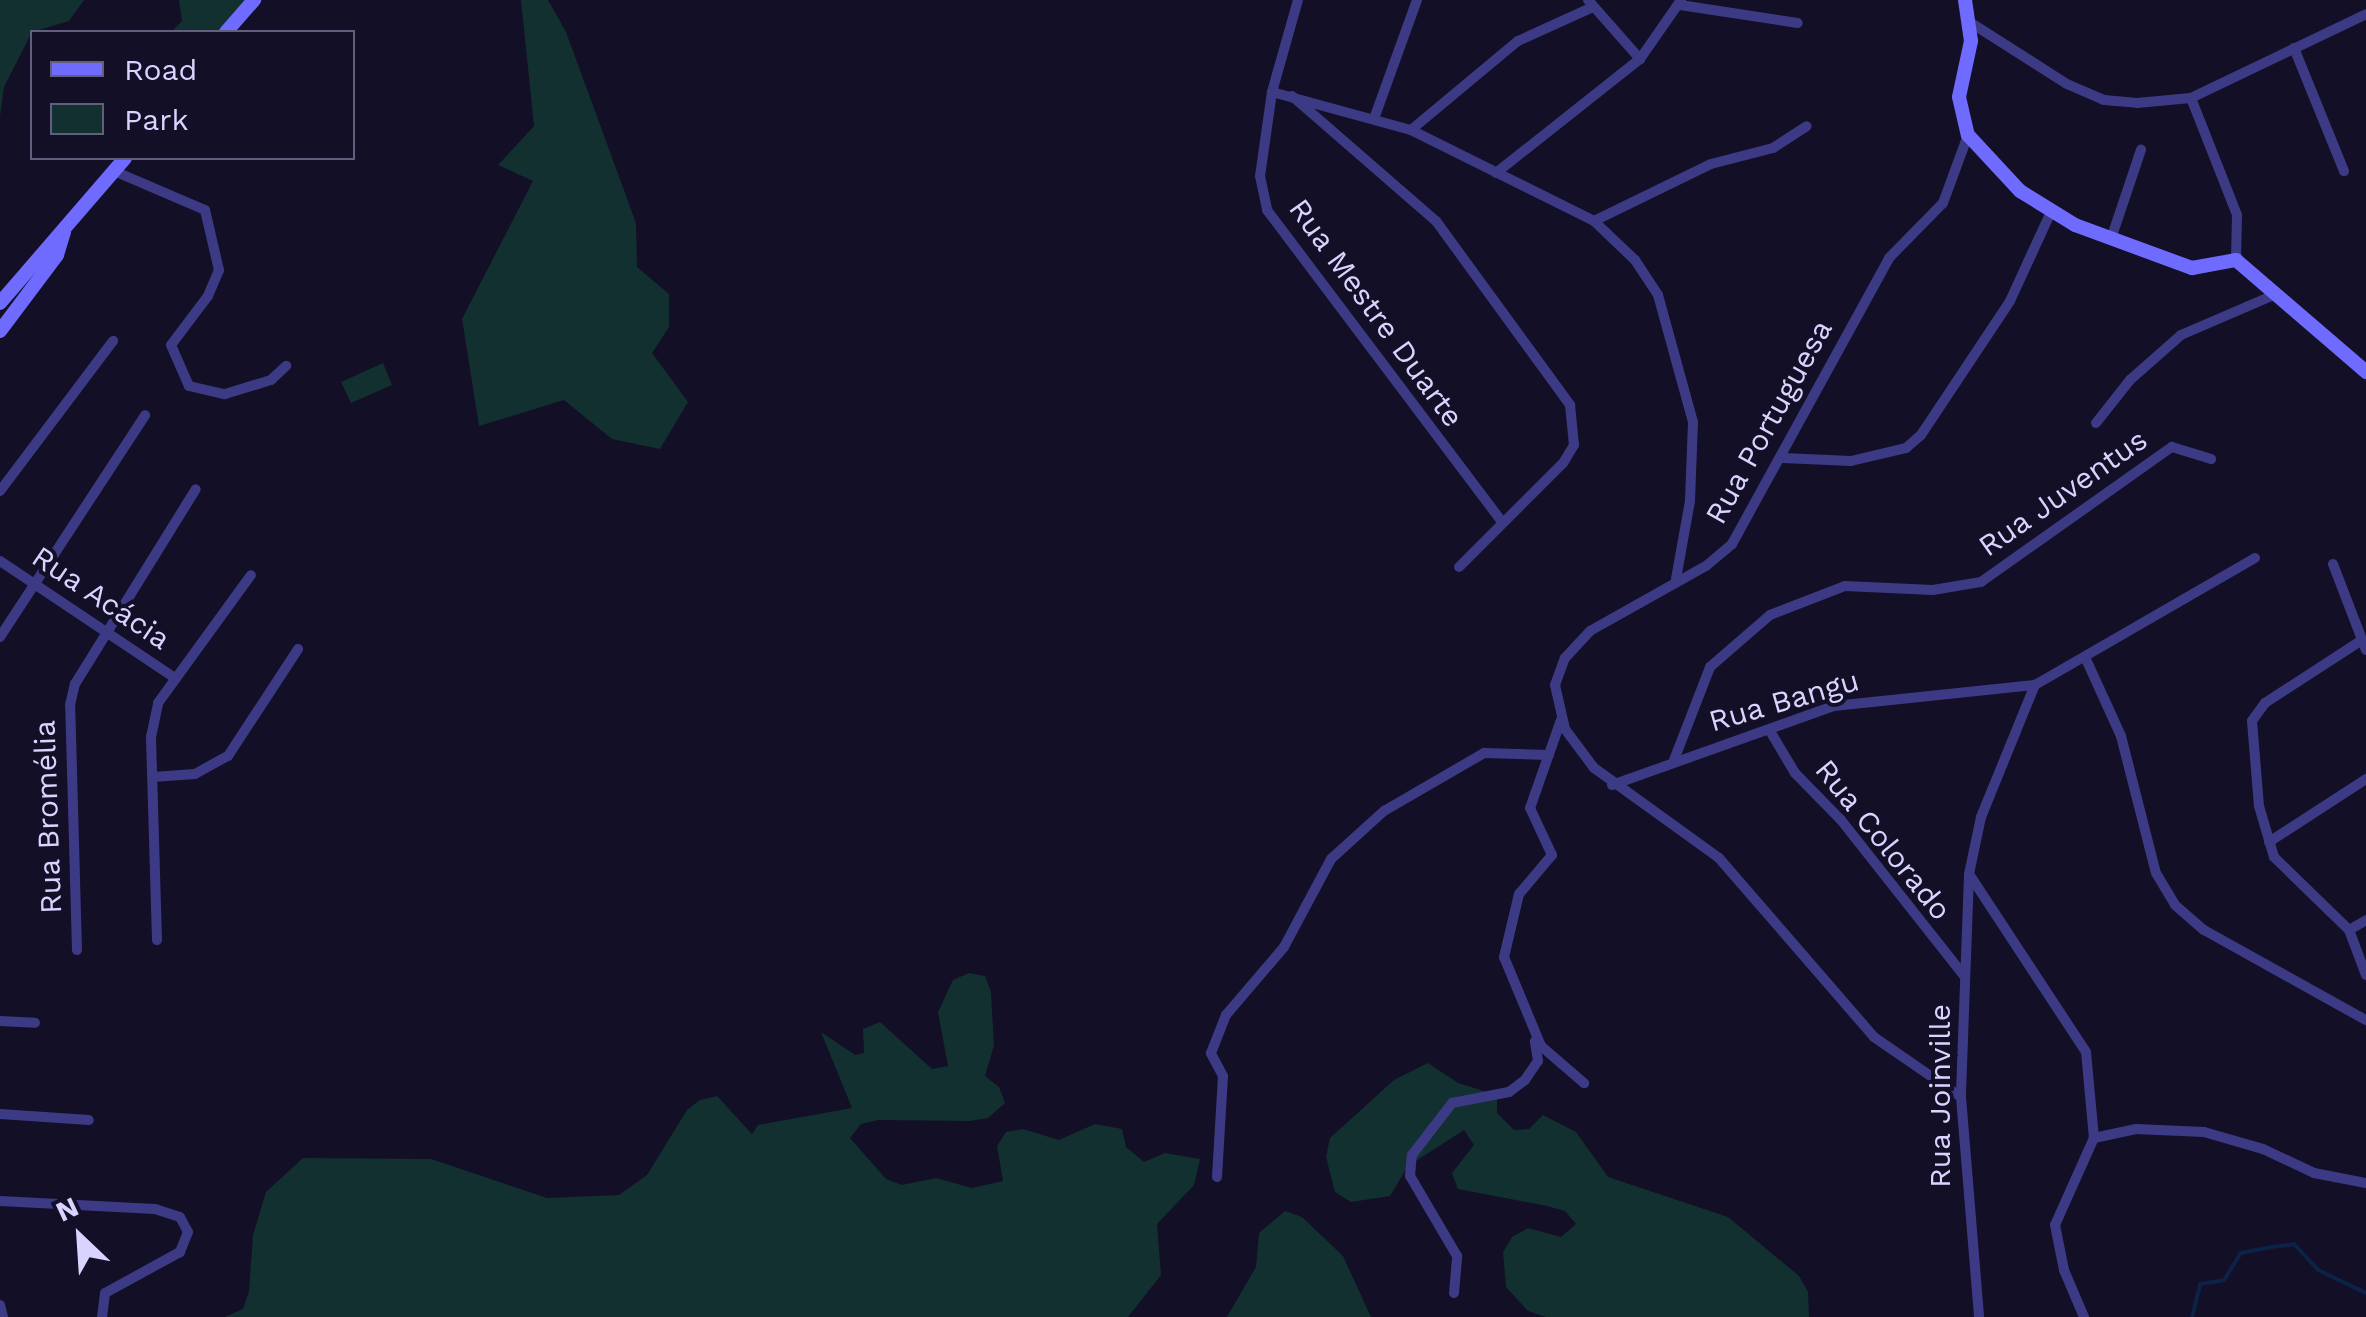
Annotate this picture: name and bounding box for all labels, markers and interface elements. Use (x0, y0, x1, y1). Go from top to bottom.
legend (30, 30, 355, 160)
text: Road (124, 52, 197, 87)
text: Park (124, 102, 189, 137)
street label: Rua Mestre Duarte (1281, 192, 1471, 434)
street label: Rua Portuguesa (1698, 313, 1840, 531)
street label: Rua Juventus (1971, 421, 2155, 565)
street label: Rua Acácia (24, 538, 178, 658)
street label: Rua Bangu (1705, 662, 1863, 740)
street label: Rua Bromélia (27, 719, 69, 915)
street label: Rua Colorado (1807, 752, 1959, 928)
street label: Rua Joinville (1922, 1003, 1958, 1189)
north arrow (30, 1187, 130, 1287)
text: N (51, 1190, 83, 1229)

